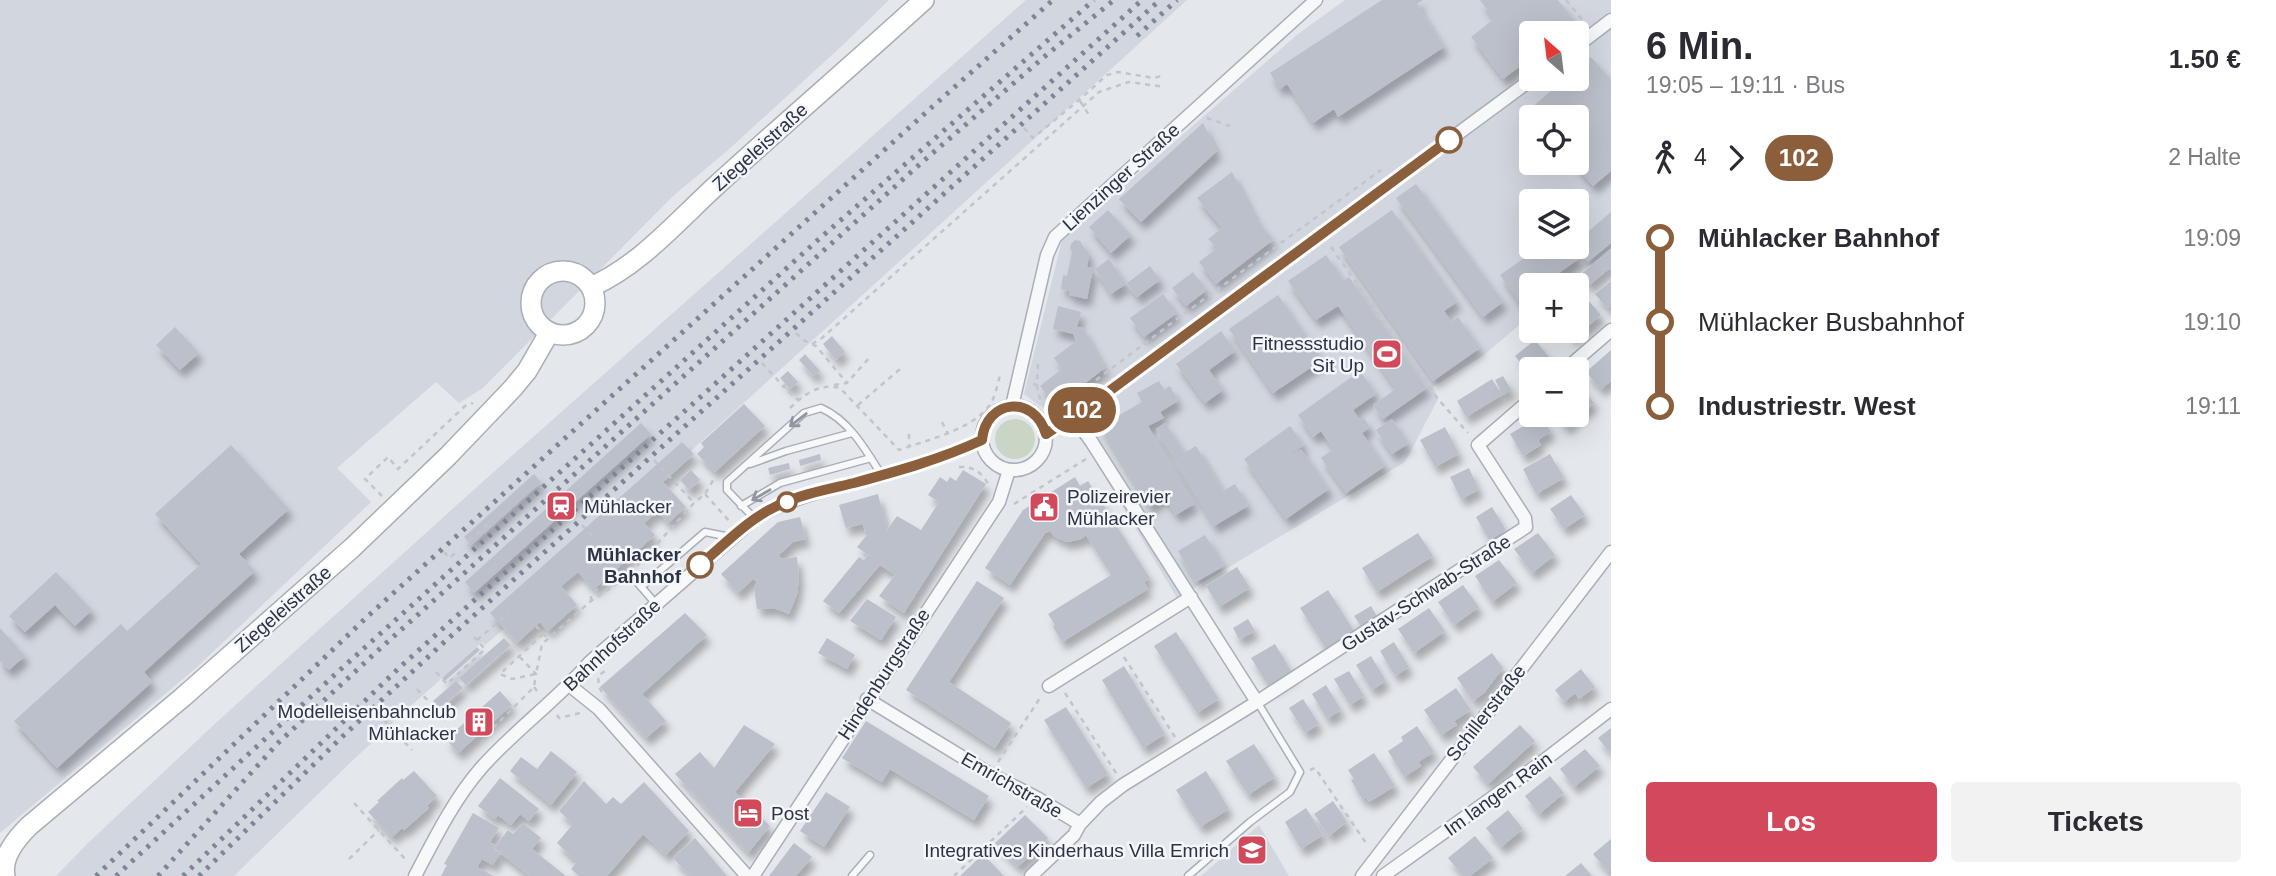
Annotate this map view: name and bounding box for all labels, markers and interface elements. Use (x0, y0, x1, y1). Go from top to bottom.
north arrow (1519, 21, 1589, 91)
map controls (1519, 21, 1589, 427)
text: 6 Min. (1646, 25, 1754, 67)
text: 1.50 € (2169, 44, 2241, 74)
text: 19:05 – 19:11 · Bus (1646, 72, 1845, 98)
street label: Ziegeleistraße (708, 99, 812, 195)
button: locate (1519, 105, 1589, 175)
street label: Lienzinger Straße (1058, 119, 1184, 235)
unlabelled marker (1436, 127, 1462, 153)
icon: walk (1646, 139, 1684, 177)
icon: forward (1717, 139, 1755, 177)
text: 4 (1694, 144, 1707, 170)
text: 102 (1779, 144, 1819, 171)
text: 2 Halte (2168, 144, 2241, 170)
button: layers (1519, 189, 1589, 259)
text: Mühlacker Bahnhof (1698, 223, 1939, 253)
text: 19:09 (2183, 225, 2241, 251)
button: + (1519, 273, 1589, 343)
text: Mühlacker Busbahnhof (1698, 307, 1964, 337)
text: 19:10 (2183, 309, 2241, 335)
place label: Fitnessstudio Sit Up (1252, 333, 1364, 376)
sports icon: Fitnessstudio Sit Up (1370, 337, 1404, 371)
button: − (1519, 357, 1589, 427)
line badge: 102 (1042, 387, 1122, 433)
text: Industriestr. West (1698, 391, 1916, 421)
text: 19:11 (2185, 393, 2241, 419)
text: 102 (1062, 396, 1102, 423)
one-way arrow (789, 412, 807, 427)
place label: Polizeirevier Mühlacker (1067, 486, 1171, 529)
one-way arrow (751, 488, 771, 502)
station icon: Mühlacker (544, 489, 578, 523)
public building icon: Polizeirevier Mühlacker (1027, 490, 1061, 524)
unlabelled marker (777, 492, 797, 512)
place label: Mühlacker (584, 496, 672, 517)
street label: Gustav-Schwab-Straße (1337, 530, 1515, 656)
place label: Mühlacker Bahnhof (587, 544, 682, 587)
marker: Mühlacker Bahnhof (687, 552, 713, 578)
street label: Ziegeleistraße (231, 562, 335, 656)
street label: Bahnhofstraße (559, 595, 665, 695)
street label: Hindenburgstraße (834, 605, 934, 743)
street label: Schillerstraße (1442, 661, 1530, 765)
place label: Modelleisenbahnclub Mühlacker (277, 701, 457, 744)
building icon: Modelleisenbahnclub Mühlacker (462, 705, 496, 739)
street label: Emrichstraße (958, 748, 1066, 822)
street label: Im langen Rain (1440, 748, 1556, 840)
button: Los (1646, 782, 1937, 862)
button: Tickets (1951, 782, 2241, 862)
hotel icon: Post (731, 796, 765, 830)
place label: Post (771, 803, 810, 824)
school or university icon: Integratives Kinderhaus Villa Emrich (1235, 833, 1269, 867)
place label: Integratives Kinderhaus Villa Emrich (924, 840, 1229, 861)

